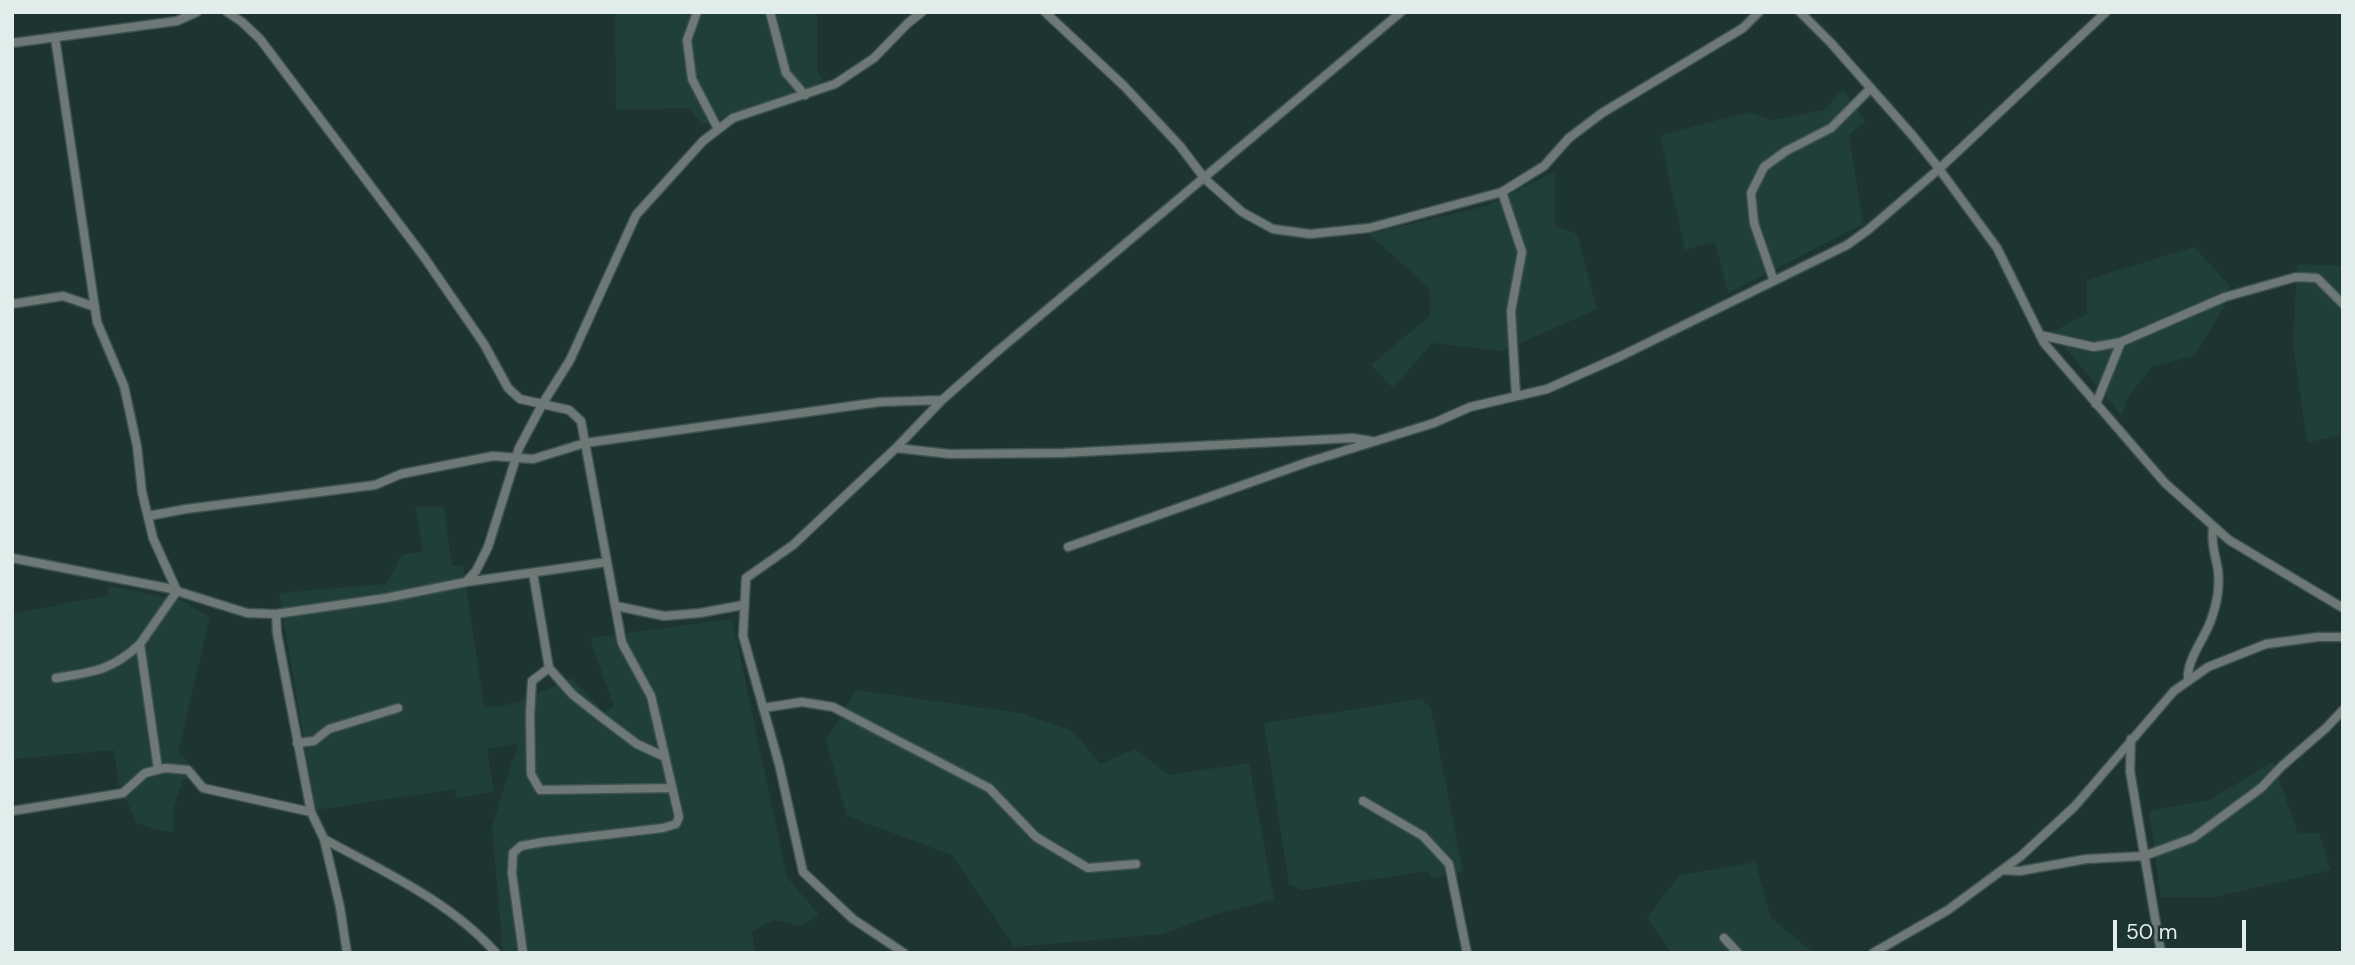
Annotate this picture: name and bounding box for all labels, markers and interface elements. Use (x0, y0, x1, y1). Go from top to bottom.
scale bar (2117, 906, 2250, 950)
text: 50 m (2126, 918, 2177, 946)

